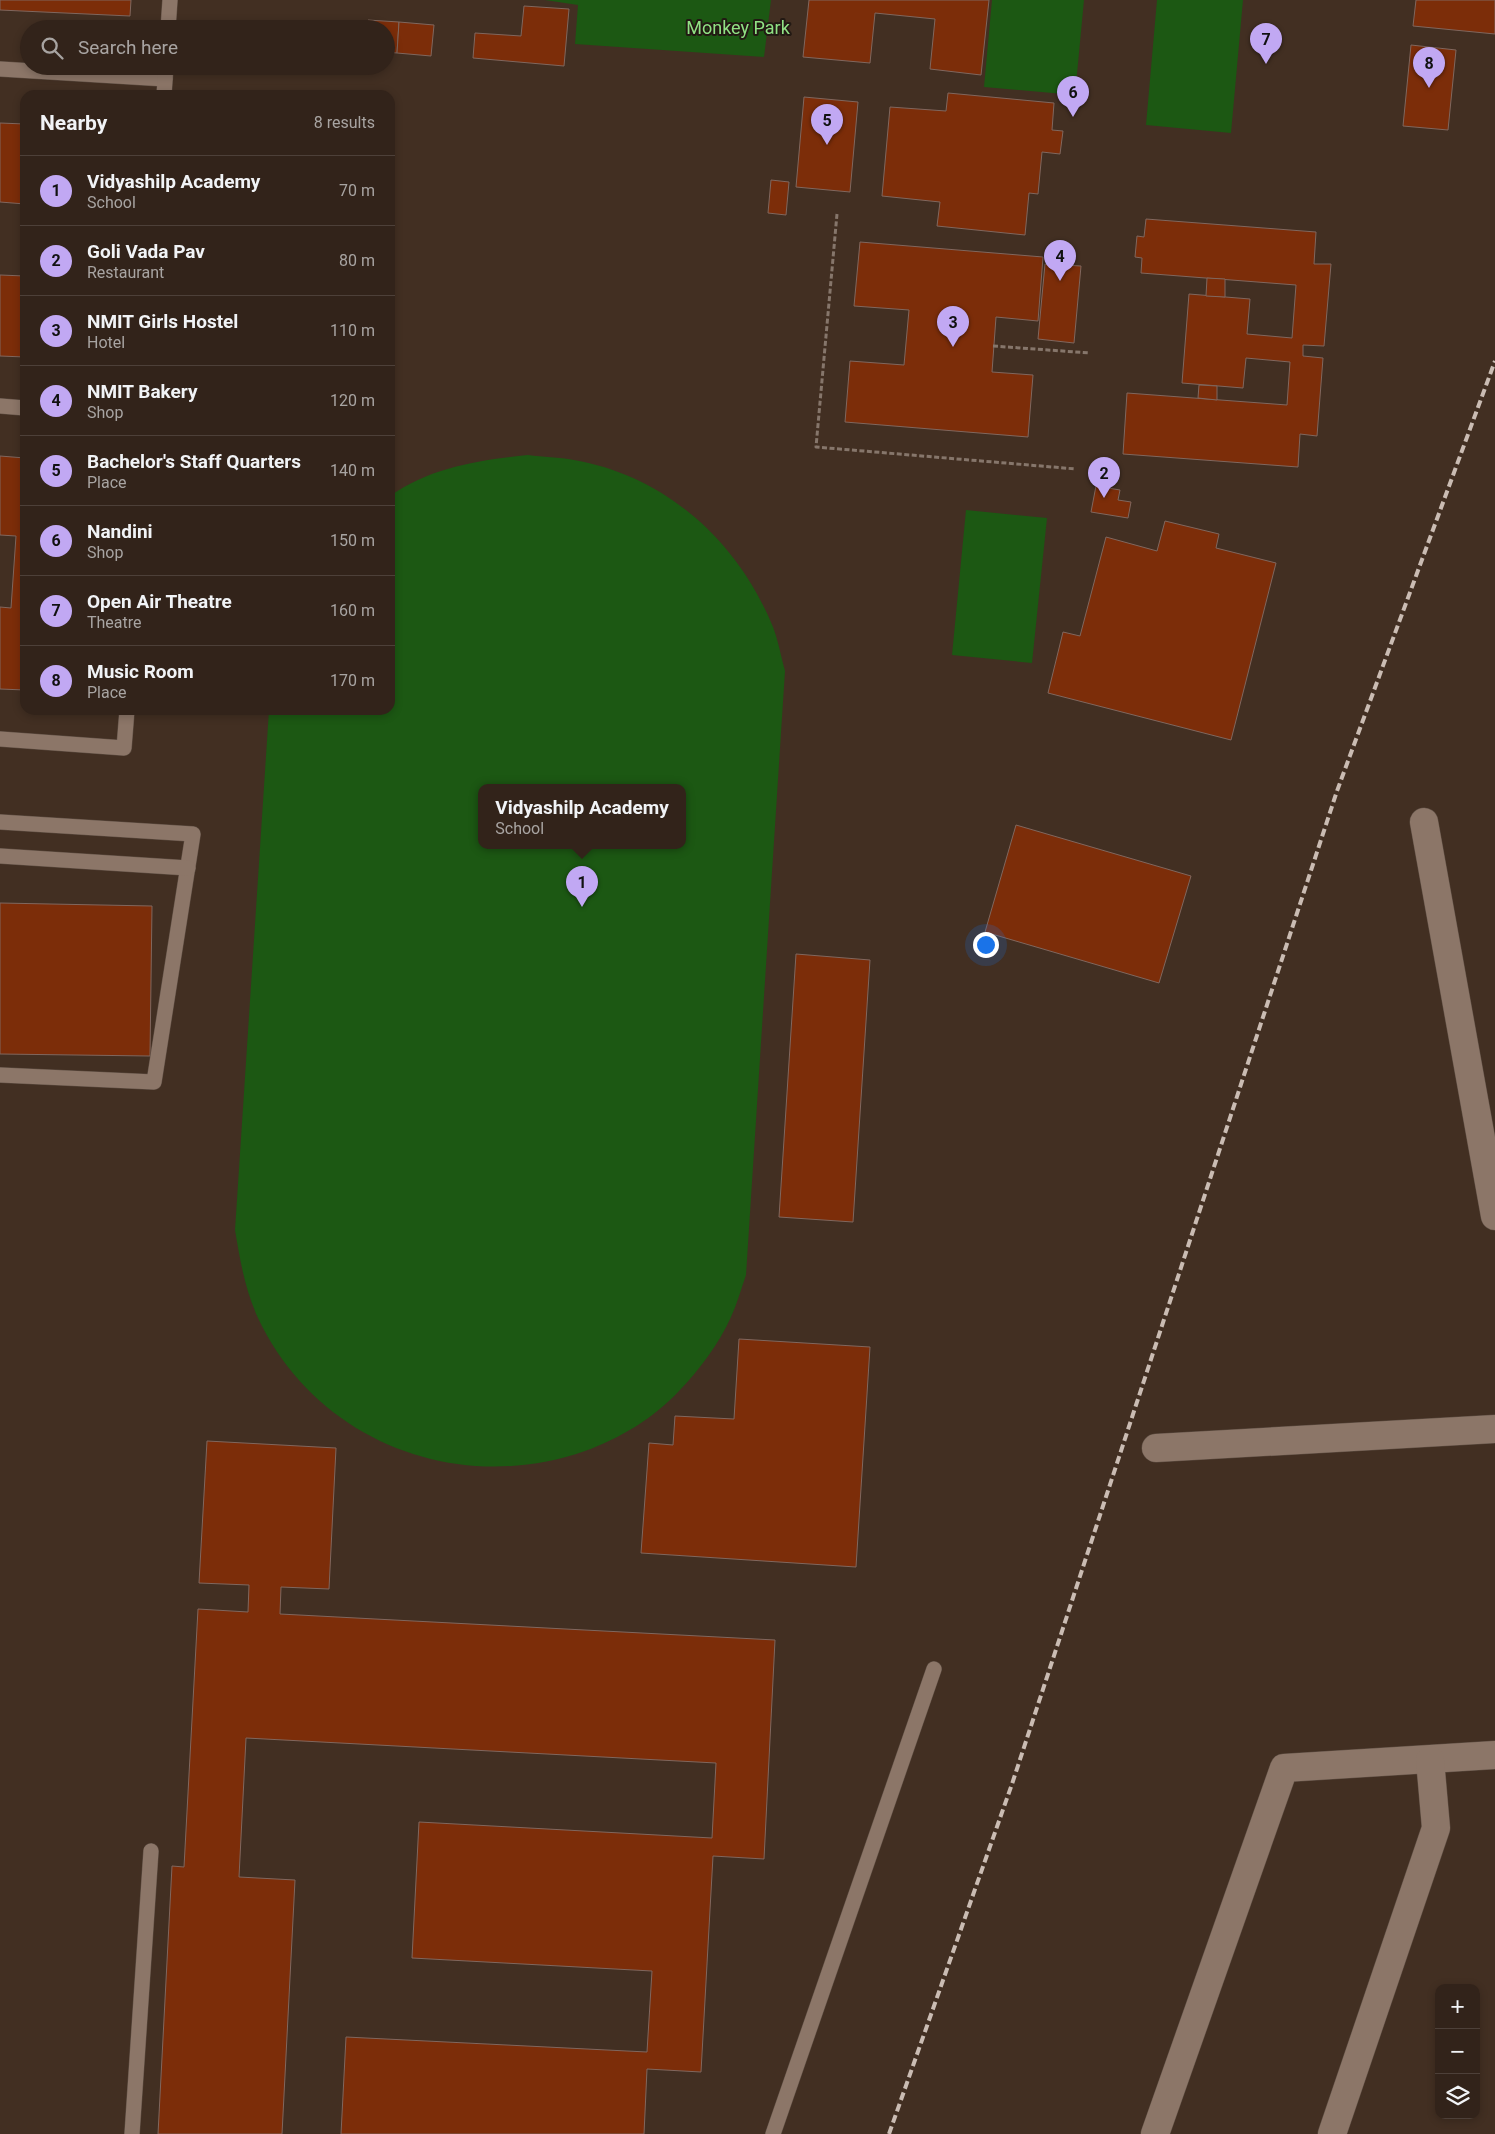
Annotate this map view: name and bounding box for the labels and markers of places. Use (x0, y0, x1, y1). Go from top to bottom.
pin: 7 (1250, 23, 1282, 64)
pin: 8 (1413, 47, 1445, 88)
pin: 6 (1057, 76, 1089, 117)
pin: 5 (811, 104, 843, 145)
pin: 4 (1044, 240, 1076, 281)
pin: 3 (937, 306, 969, 347)
pin: 2 (1088, 457, 1120, 498)
pin: 1 (566, 866, 598, 907)

